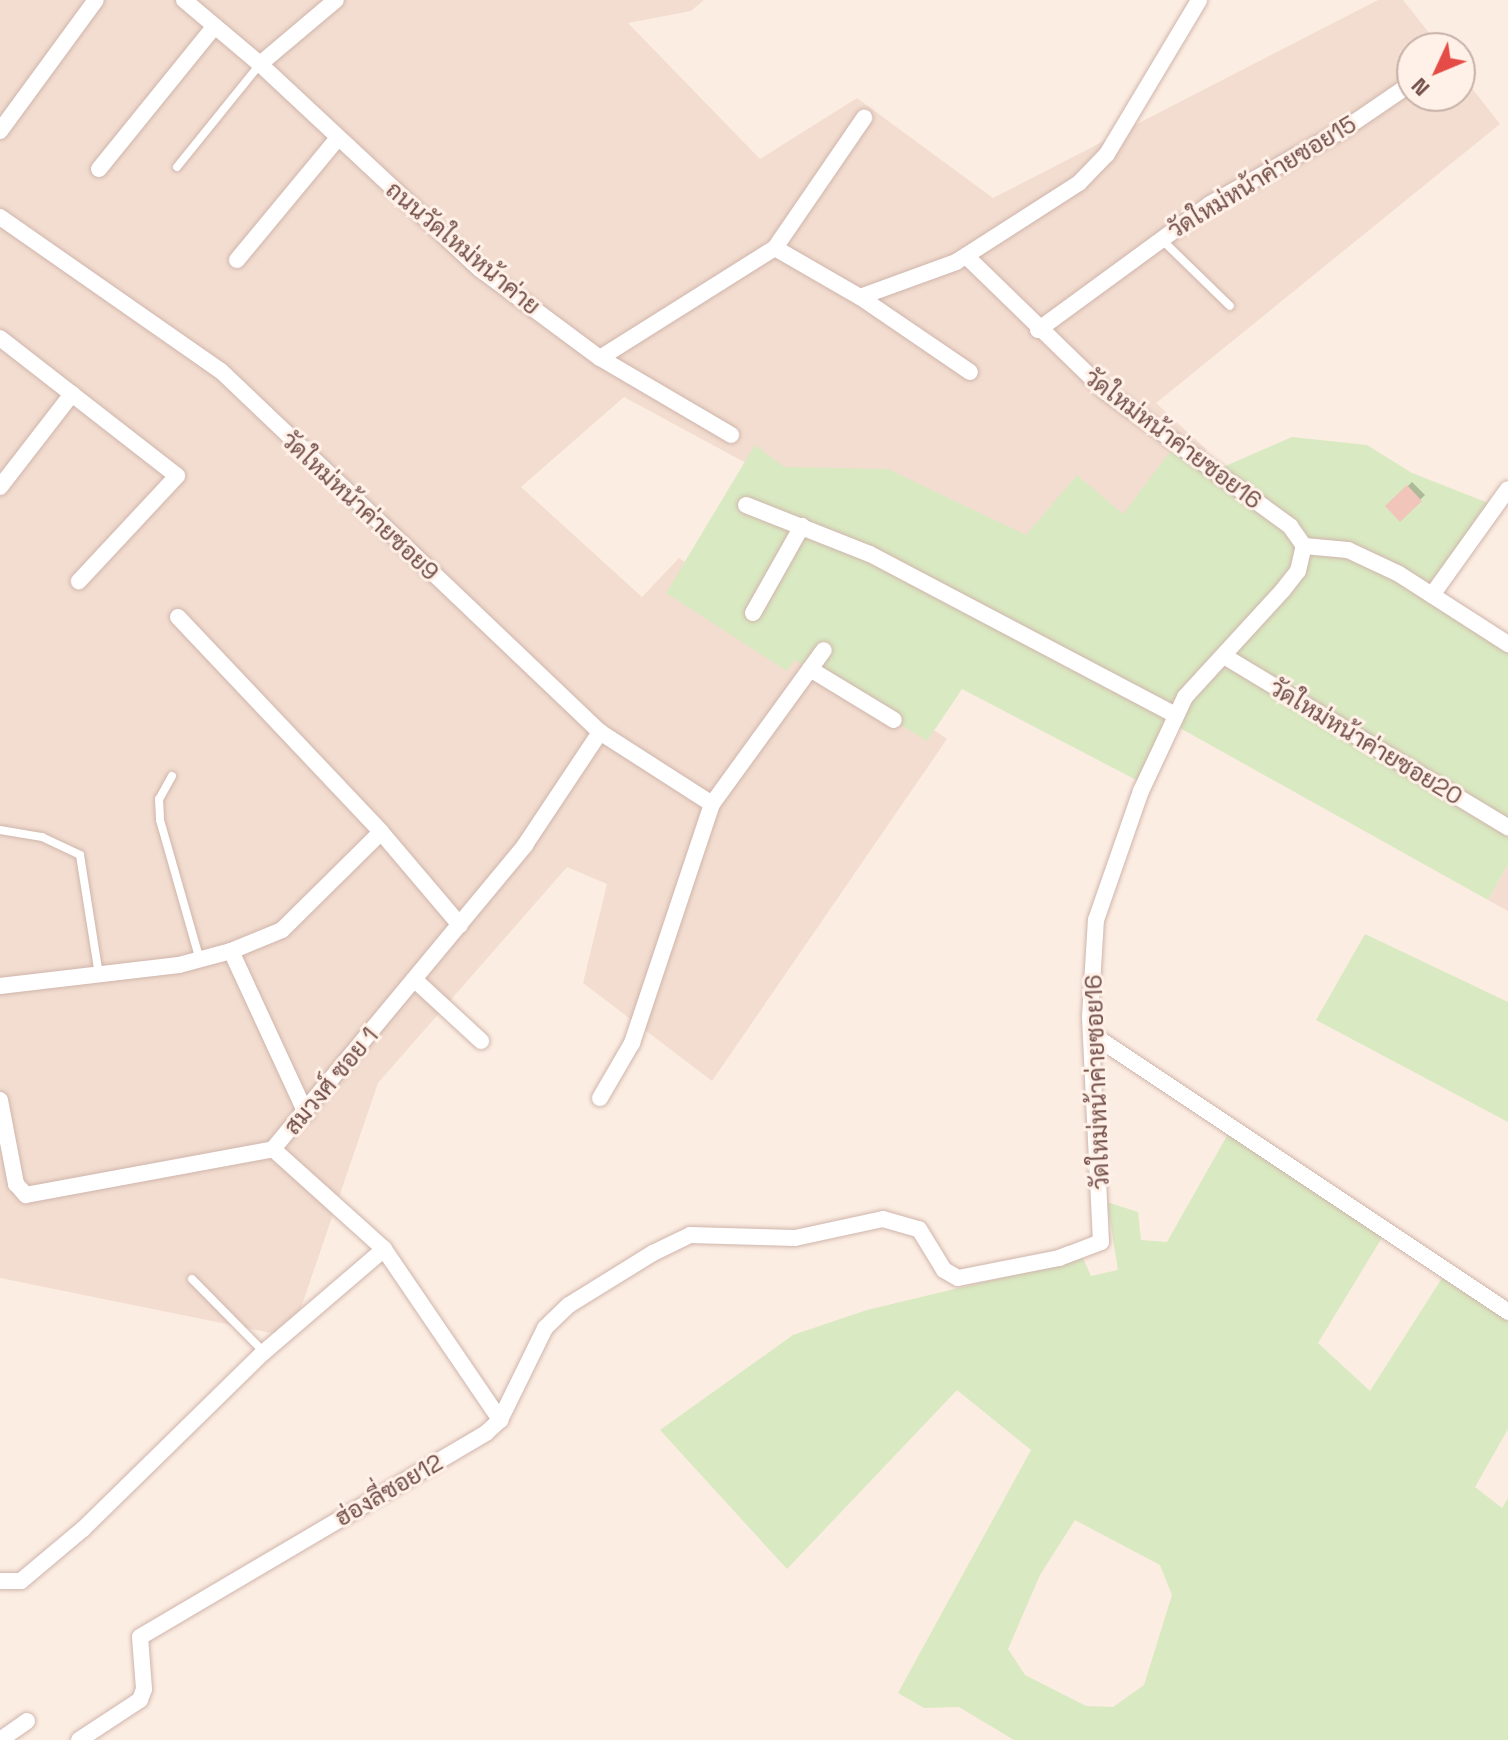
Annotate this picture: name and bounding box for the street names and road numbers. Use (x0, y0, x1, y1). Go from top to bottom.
street label: วัดใหม่หน้าค่ายซอย15 (1163, 109, 1361, 245)
street label: ถนนวัดใหม่หน้าค่าย (380, 175, 546, 321)
street label: วัดใหม่หน้าค่ายซอย16 (1079, 363, 1267, 515)
street label: วัดใหม่หน้าค่ายซอย9 (275, 426, 445, 586)
street label: วัดใหม่หน้าค่ายซอย20 (1264, 673, 1468, 811)
street label: วัดใหม่หน้าค่ายซอย16 (1079, 974, 1115, 1190)
street label: สมวงศ์ ซอย 1 (278, 1021, 384, 1141)
street label: ฮ่องลี่ซอย12 (330, 1448, 448, 1532)

